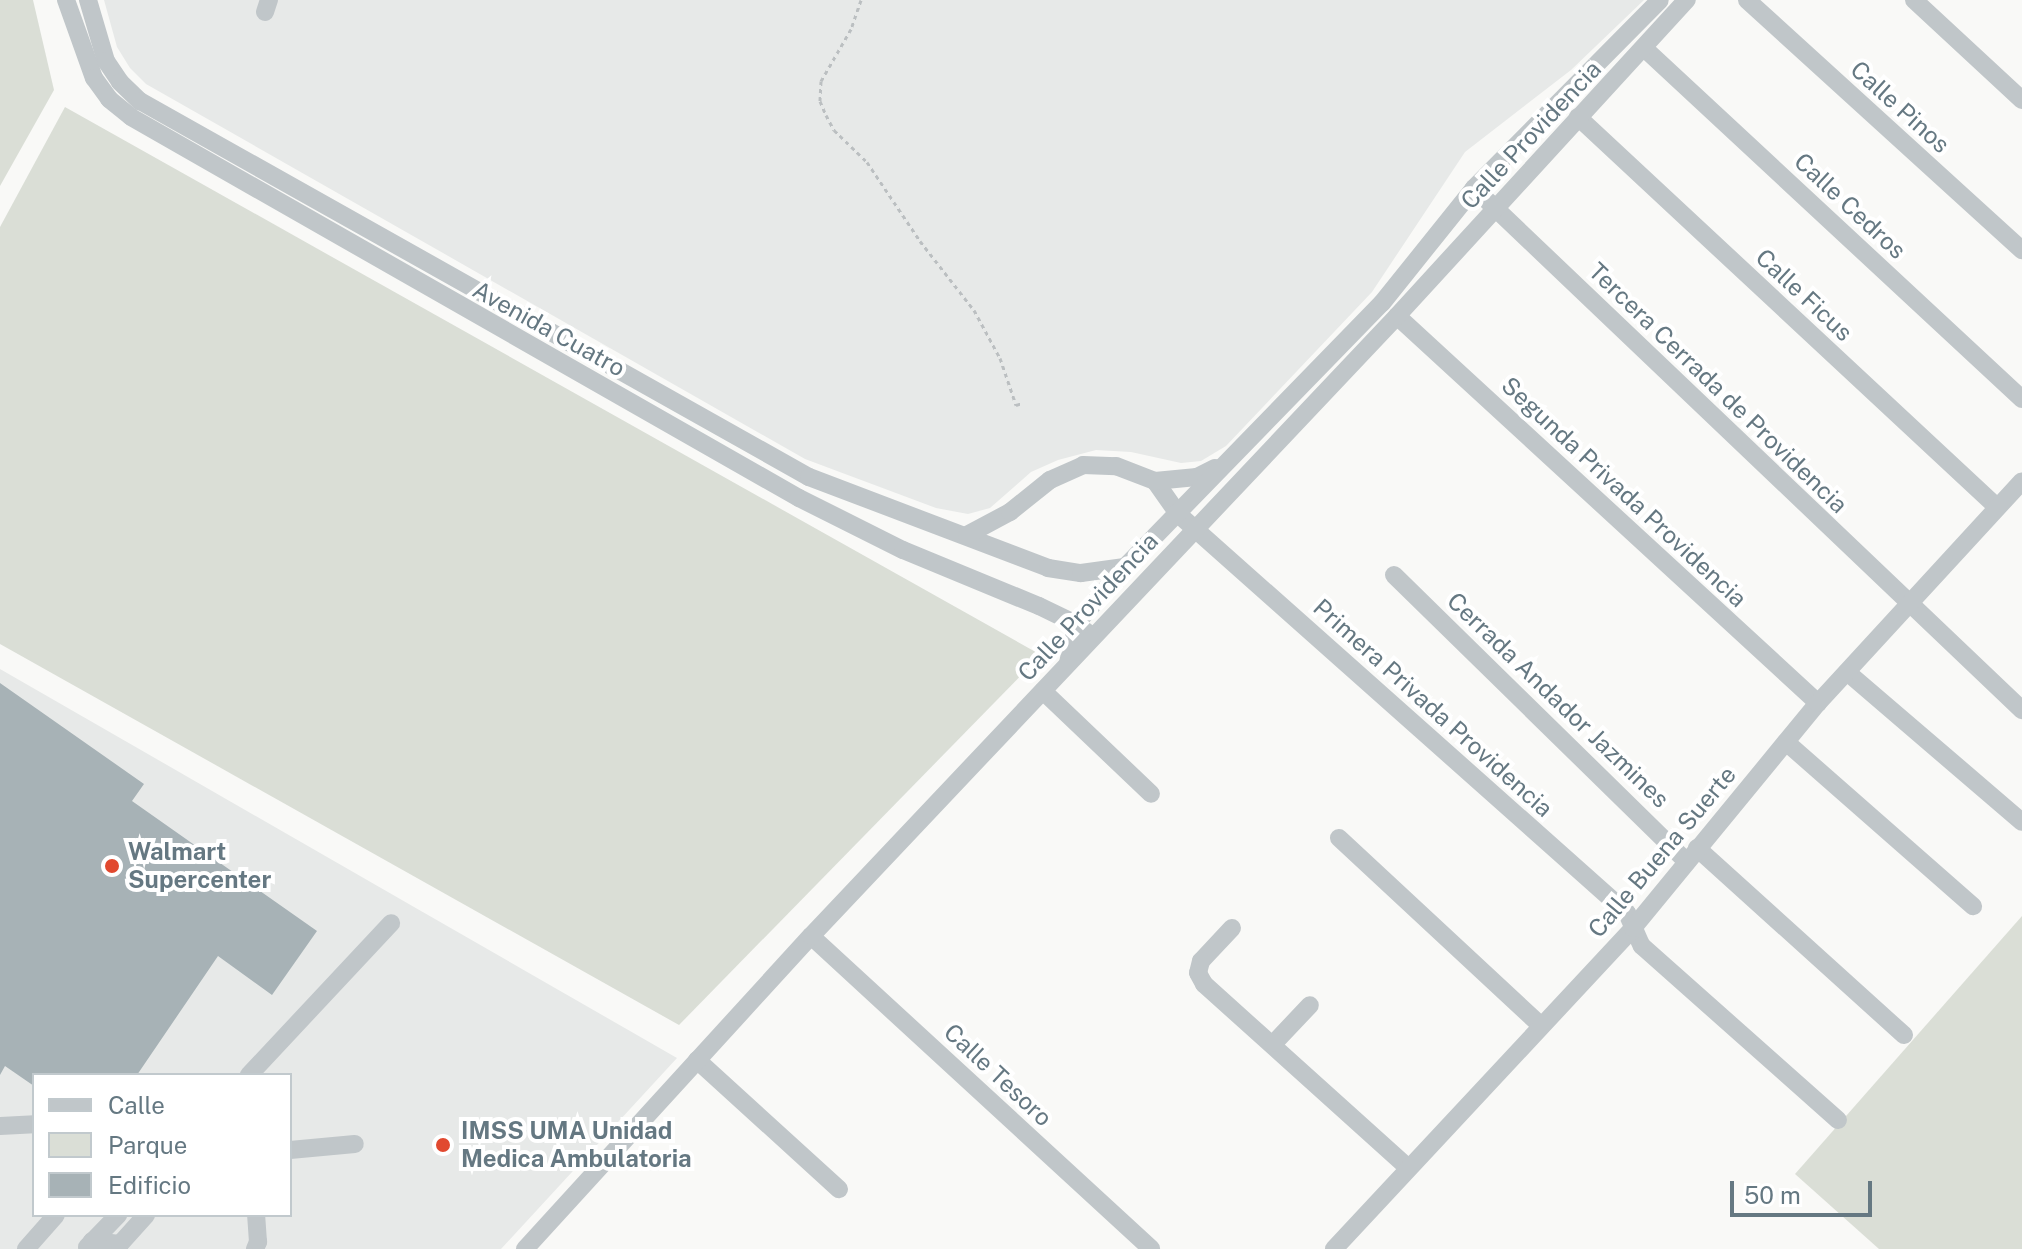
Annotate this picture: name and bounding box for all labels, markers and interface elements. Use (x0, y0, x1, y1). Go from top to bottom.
street label: Calle Providencia (1455, 55, 1607, 215)
street label: Calle Pinos (1844, 55, 1956, 159)
street label: Calle Cedros (1788, 147, 1912, 265)
street label: Calle Ficus (1750, 243, 1858, 347)
street label: Tercera Cerrada de Providencia (1583, 257, 1853, 519)
street label: Avenida Cuatro (468, 275, 630, 383)
street label: Segunda Privada Providencia (1496, 371, 1752, 613)
street label: Calle Providencia (1012, 527, 1164, 687)
street label: Cerrada Andador Jazmines (1441, 586, 1675, 814)
street label: Primera Privada Providencia (1307, 593, 1559, 823)
street label: Calle Buena Suerte (1582, 761, 1742, 943)
place label: Walmart Supercenter (128, 838, 271, 894)
marker: Walmart Supercenter (103, 857, 121, 875)
street label: Calle Tesoro (938, 1018, 1058, 1132)
legend (32, 1073, 292, 1217)
text: Calle (108, 1091, 165, 1119)
place label: IMSS UMA Unidad Medica Ambulatoria (461, 1117, 692, 1173)
text: Parque (108, 1131, 187, 1159)
marker: IMSS UMA Unidad Medica Ambulatoria (432, 1134, 454, 1156)
scale bar (1734, 1165, 1876, 1215)
text: Edificio (108, 1171, 191, 1199)
text: 50 m (1744, 1181, 1801, 1209)

